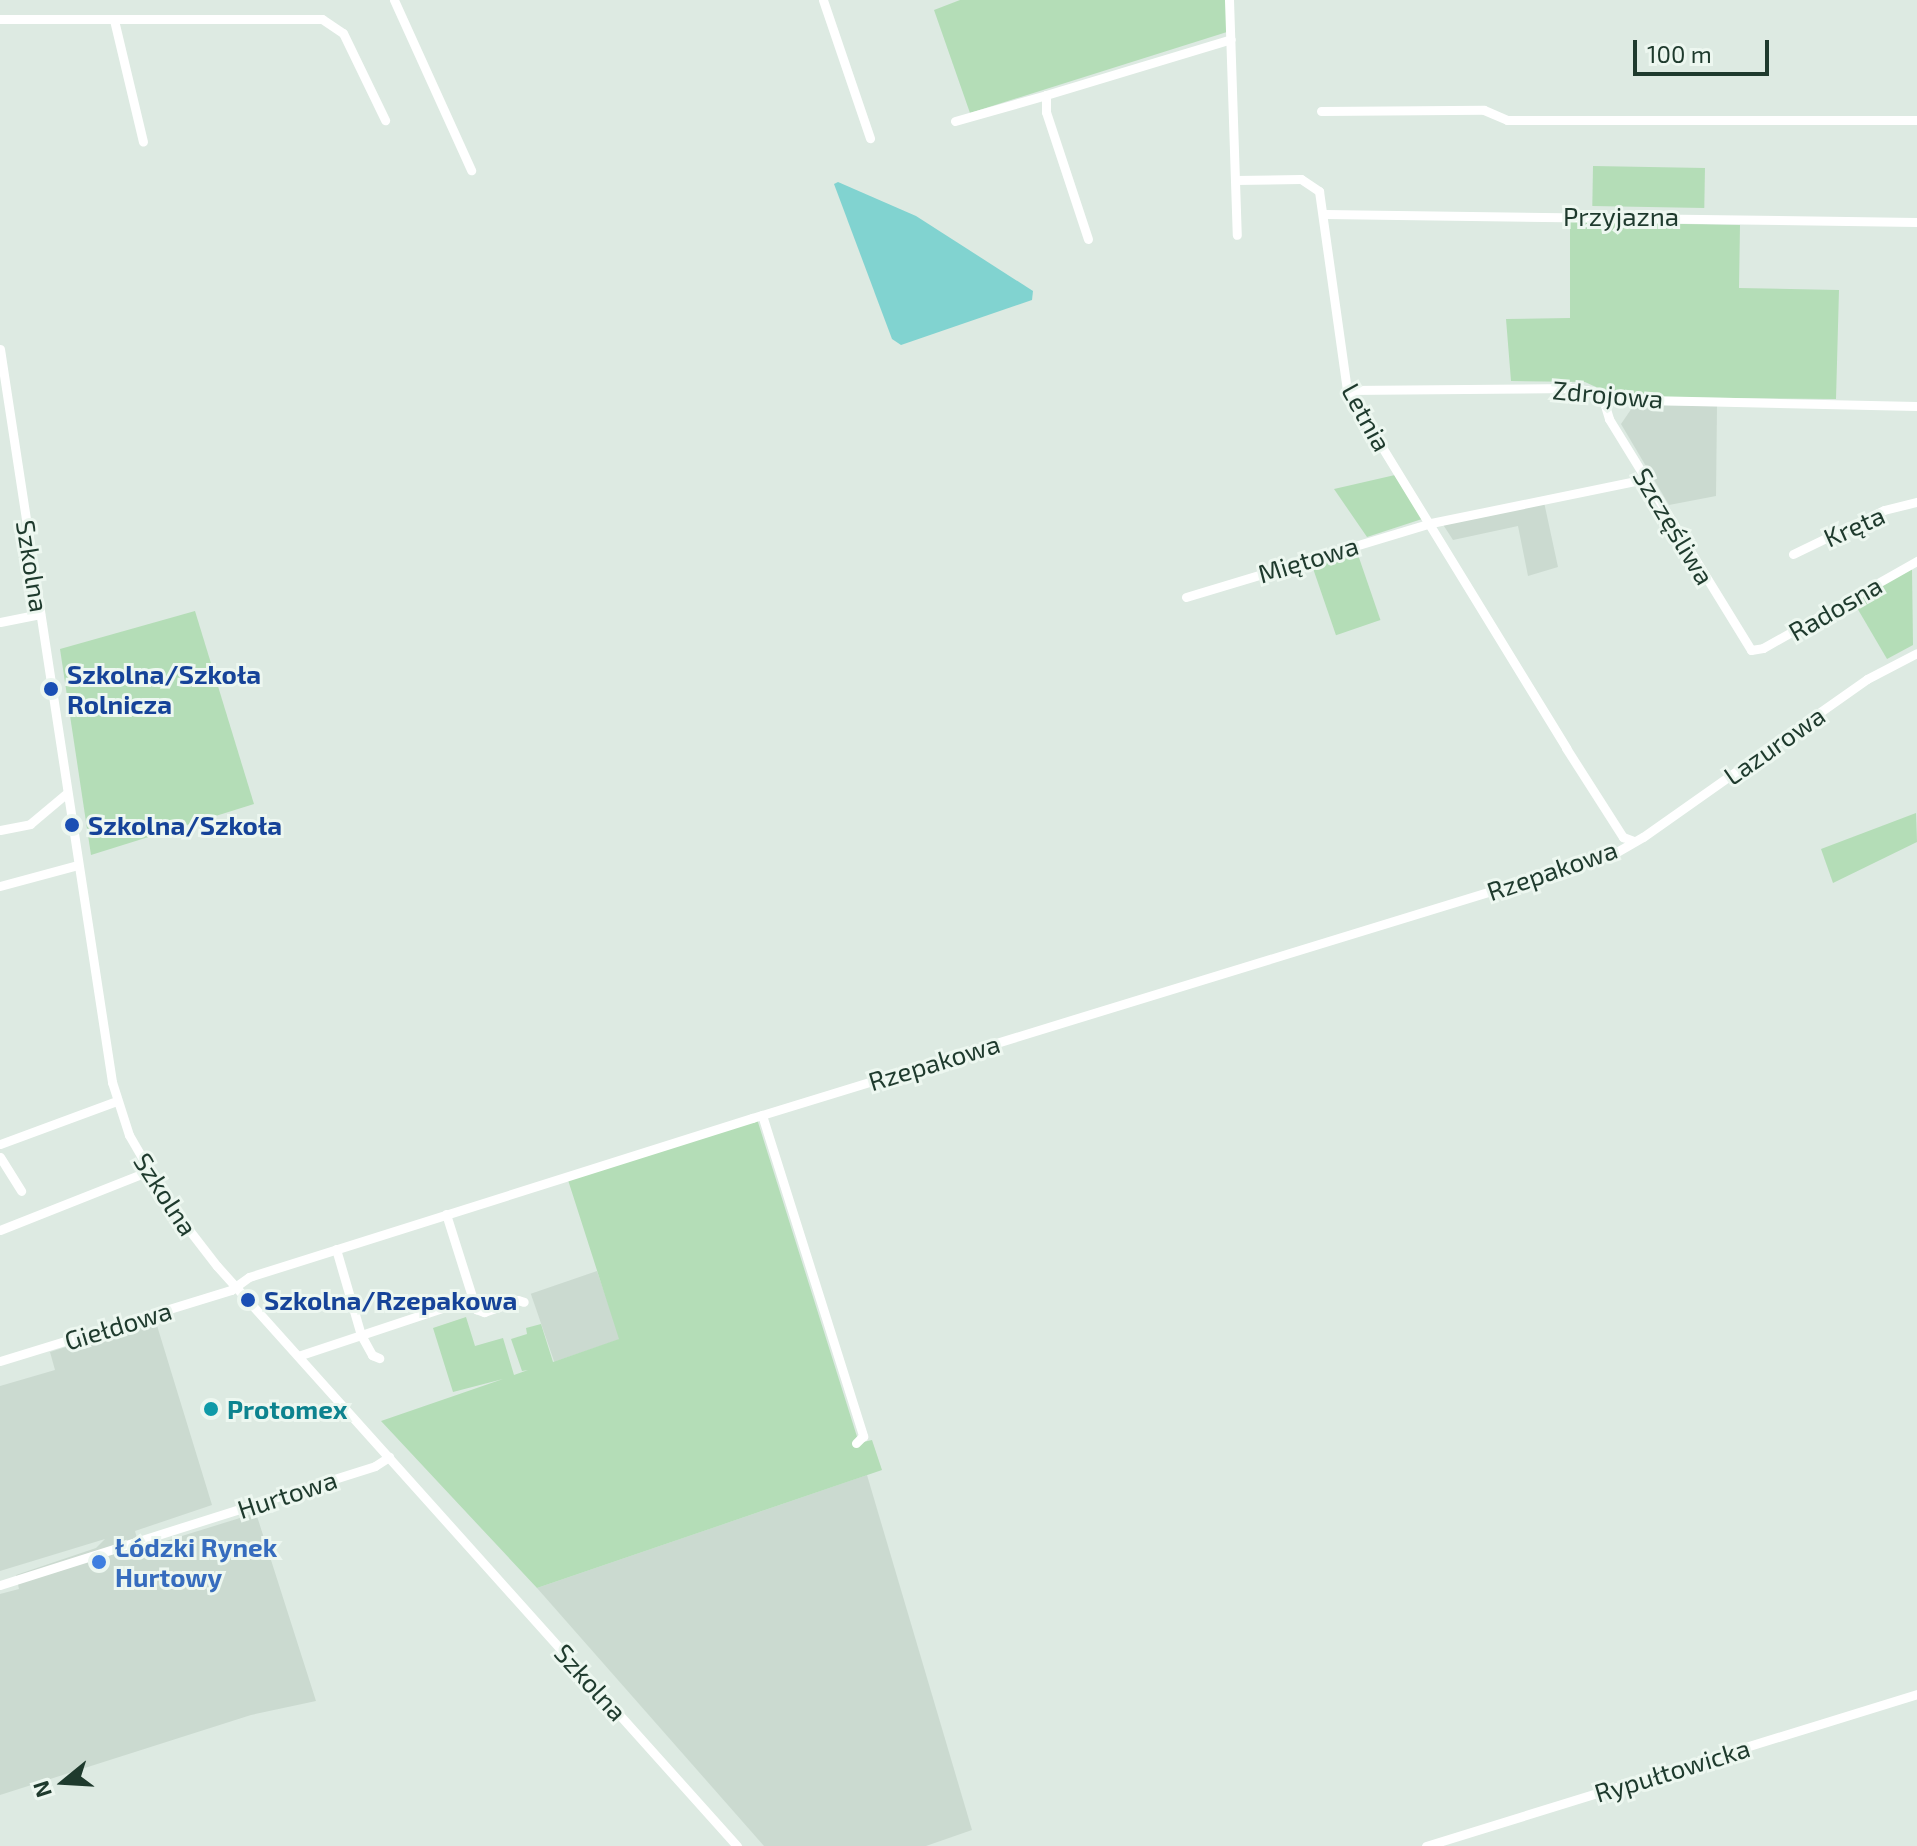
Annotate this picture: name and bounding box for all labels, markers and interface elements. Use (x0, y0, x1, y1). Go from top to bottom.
scale bar (1637, 24, 1773, 74)
text: 100 m (1647, 39, 1712, 68)
street label: Przyjazna (1563, 200, 1679, 232)
street label: Zdrojowa (1551, 374, 1665, 414)
street label: Letnia (1336, 378, 1398, 456)
street label: Szczęśliwa (1627, 462, 1721, 590)
street label: Kręta (1819, 499, 1889, 553)
street label: Szkolna (10, 518, 56, 614)
street label: Miętowa (1254, 529, 1362, 589)
street label: Radosna (1783, 569, 1887, 647)
place label: Szkolna/Szkoła Rolnicza (67, 658, 261, 720)
marker: Szkolna/Szkoła Rolnicza (42, 680, 60, 698)
street label: Lazurowa (1717, 699, 1831, 791)
place label: Szkolna/Szkoła (88, 809, 282, 841)
marker: Szkolna/Szkoła (63, 816, 81, 834)
street label: Rzepakowa (1483, 833, 1621, 907)
street label: Rzepakowa (865, 1027, 1003, 1097)
street label: Szkolna (128, 1147, 204, 1241)
place label: Szkolna/Rzepakowa (264, 1284, 517, 1316)
marker: Szkolna/Rzepakowa (239, 1291, 257, 1309)
street label: Giełdowa (61, 1294, 175, 1356)
place label: Protomex (227, 1393, 347, 1425)
marker: Protomex (202, 1400, 220, 1418)
street label: Hurtowa (233, 1463, 341, 1525)
place label: Łódzki Rynek Hurtowy (115, 1531, 277, 1592)
marker: Łódzki Rynek Hurtowy (90, 1553, 108, 1571)
street label: Szkolna (548, 1637, 634, 1727)
street label: Rypułtowicka (1591, 1732, 1753, 1808)
north arrow (24, 1742, 104, 1822)
text: N (26, 1778, 56, 1801)

